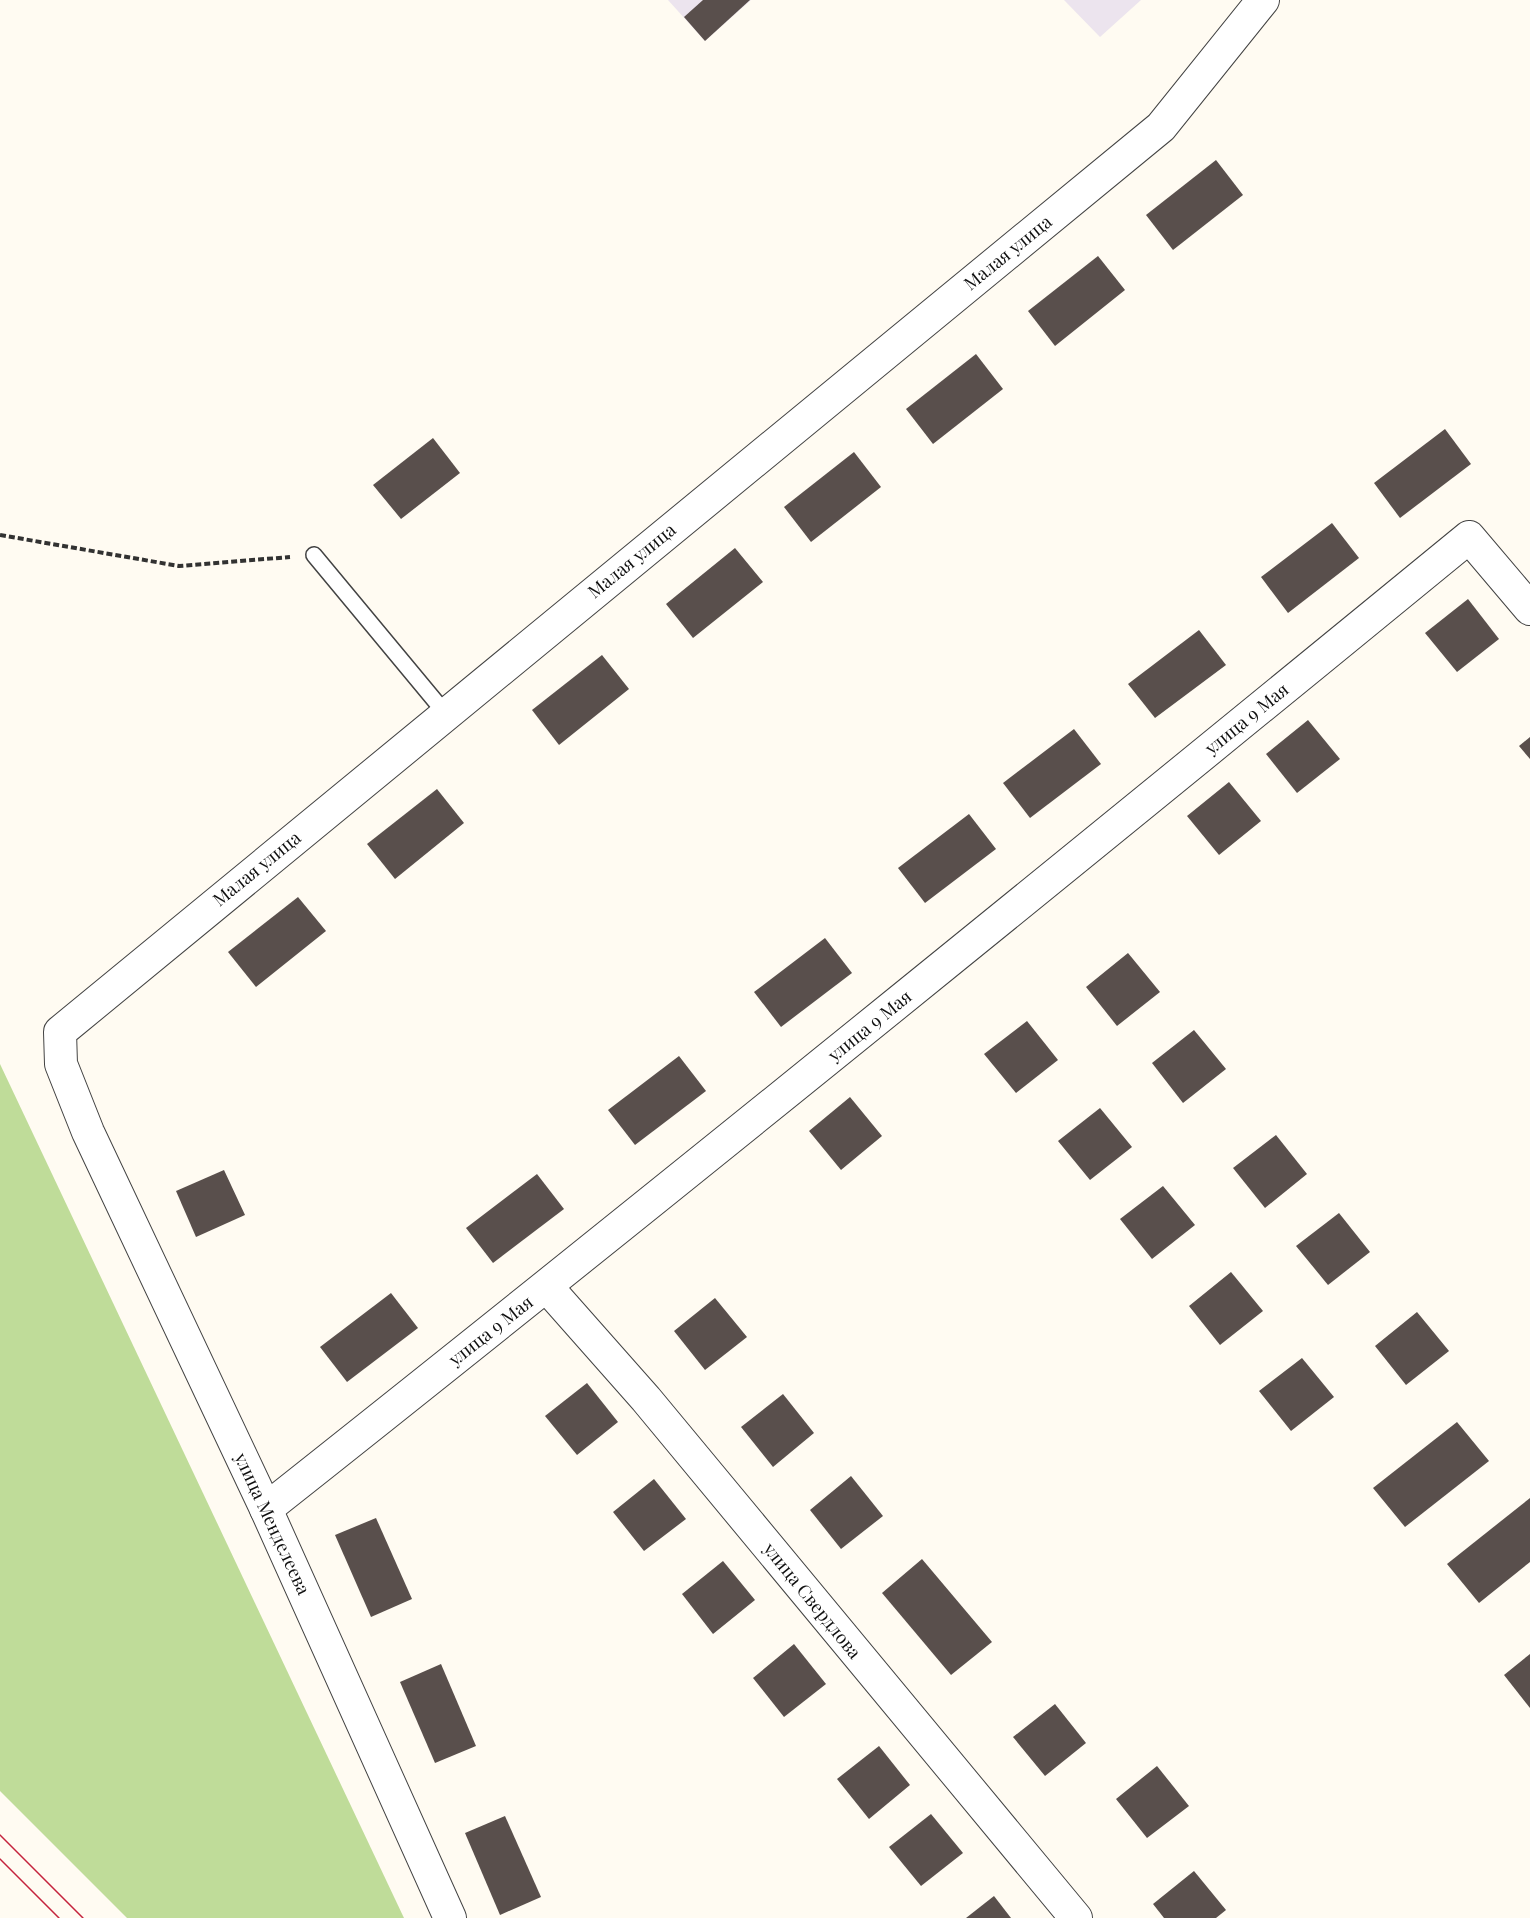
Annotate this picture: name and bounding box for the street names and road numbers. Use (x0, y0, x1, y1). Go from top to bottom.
street label: Малая улица (958, 209, 1056, 295)
street label: Малая улица (582, 517, 680, 603)
street label: улица 9 Мая (1199, 677, 1293, 760)
street label: Малая улица (207, 825, 305, 911)
street label: улица 9 Мая (822, 984, 916, 1067)
street label: улица 9 Мая (442, 1289, 538, 1371)
street label: улица Менделеева (229, 1448, 316, 1598)
street label: улица Свердлова (758, 1537, 867, 1663)

